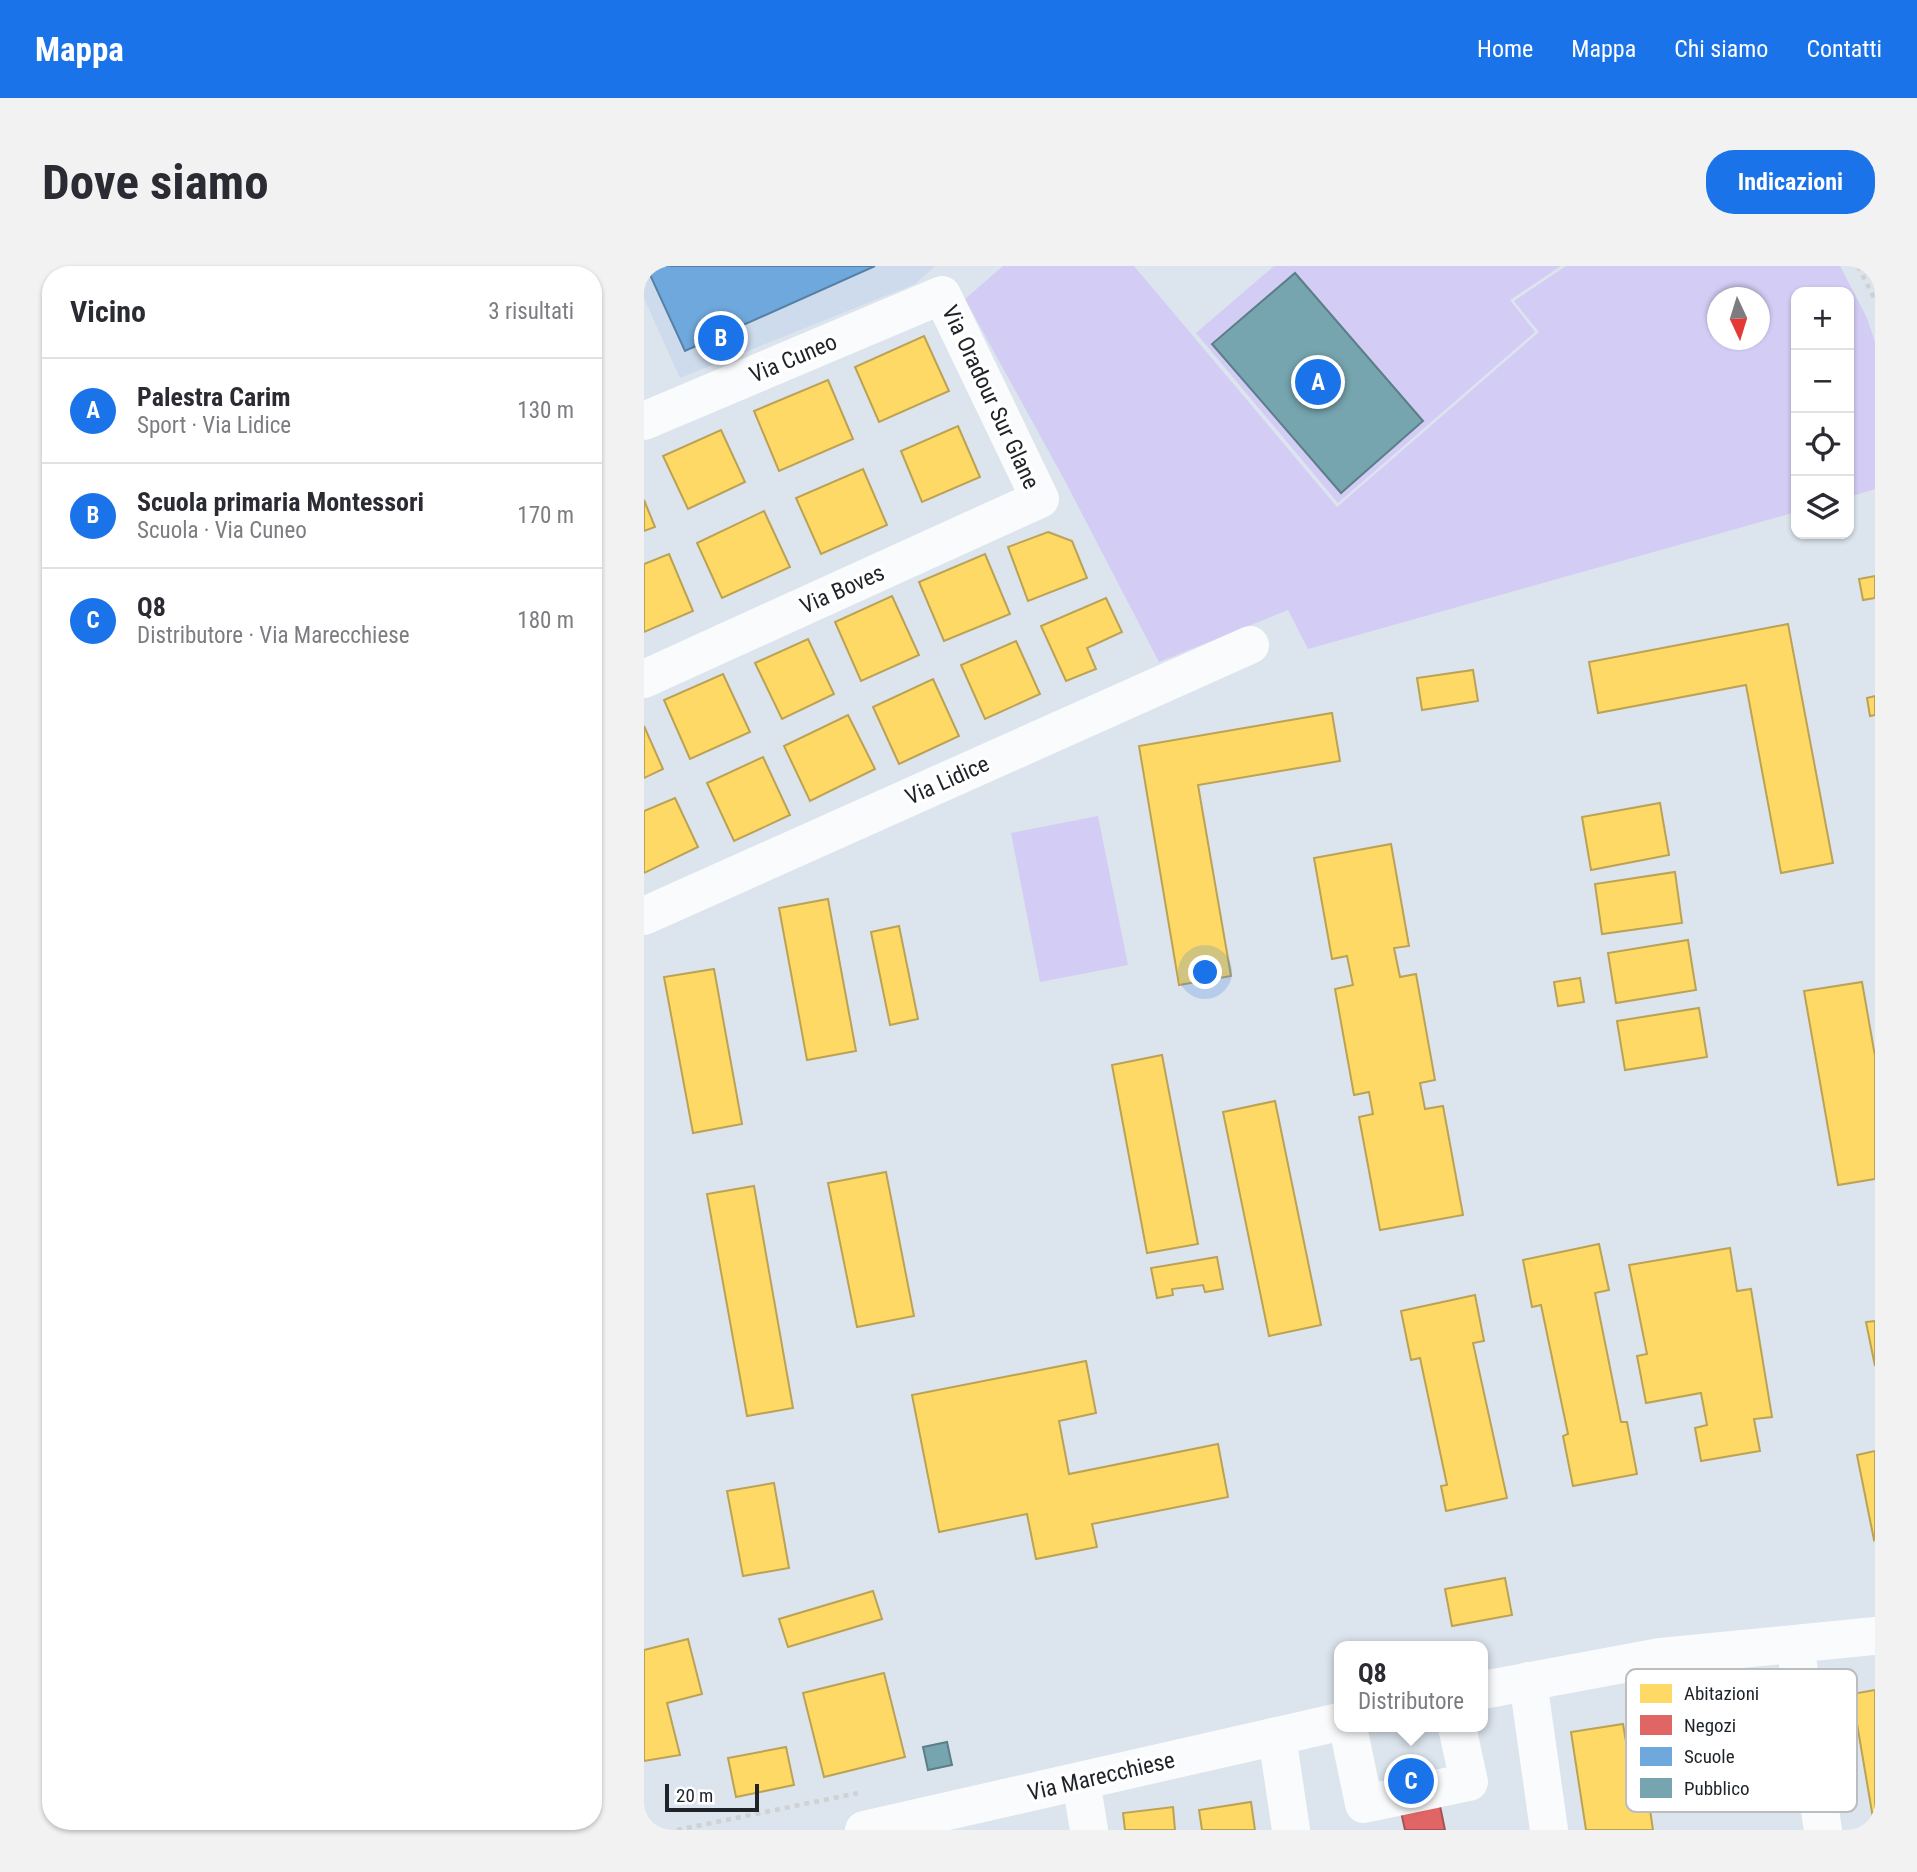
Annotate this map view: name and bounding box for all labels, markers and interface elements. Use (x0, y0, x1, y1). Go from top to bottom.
text: Mappa (35, 30, 124, 69)
text: Home (1477, 35, 1533, 63)
text: Mappa (1571, 35, 1636, 63)
text: Chi siamo (1674, 35, 1768, 63)
text: Contatti (1806, 35, 1882, 63)
button: Indicazioni (1706, 150, 1875, 214)
text: Dove siamo (42, 154, 269, 211)
north arrow (1707, 287, 1770, 350)
map controls (1791, 287, 1854, 539)
button: + (1791, 287, 1854, 350)
text: Vicino (70, 294, 146, 329)
text: 3 risultati (488, 298, 574, 325)
street label: Via Oradour Sur Glane (936, 301, 1045, 493)
pin: B (698, 312, 744, 364)
street label: Via Cuneo (746, 328, 841, 389)
button: − (1791, 350, 1854, 413)
pin: A (1295, 356, 1341, 408)
text: Palestra Carim (137, 382, 291, 412)
text: A (86, 397, 100, 424)
text: 130 m (517, 397, 574, 424)
text: Sport · Via Lidice (137, 412, 291, 439)
button: locate (1791, 413, 1854, 476)
button: layers (1791, 476, 1854, 539)
text: Scuola primaria Montessori (137, 487, 424, 517)
text: B (87, 502, 99, 529)
text: 170 m (517, 502, 574, 529)
text: Scuola · Via Cuneo (137, 517, 307, 544)
street label: Via Boves (796, 559, 889, 620)
text: Q8 (137, 592, 166, 622)
text: C (86, 607, 100, 634)
text: 180 m (517, 607, 574, 634)
text: Distributore · Via Marecchiese (137, 622, 409, 649)
street label: Via Lidice (901, 750, 993, 811)
your location (1188, 955, 1222, 989)
popup (1334, 1641, 1488, 1732)
text: Q8 (1358, 1658, 1387, 1688)
legend (1626, 1669, 1857, 1812)
text: Abitazioni (1684, 1682, 1759, 1705)
text: Distributore (1358, 1688, 1464, 1715)
text: Negozi (1684, 1714, 1736, 1737)
text: Scuole (1684, 1745, 1735, 1768)
street label: Via Marecchiese (1025, 1746, 1177, 1807)
pin: C (1388, 1755, 1434, 1807)
text: Pubblico (1684, 1777, 1750, 1800)
scale bar (665, 1781, 760, 1813)
text: 20 m (676, 1784, 713, 1807)

